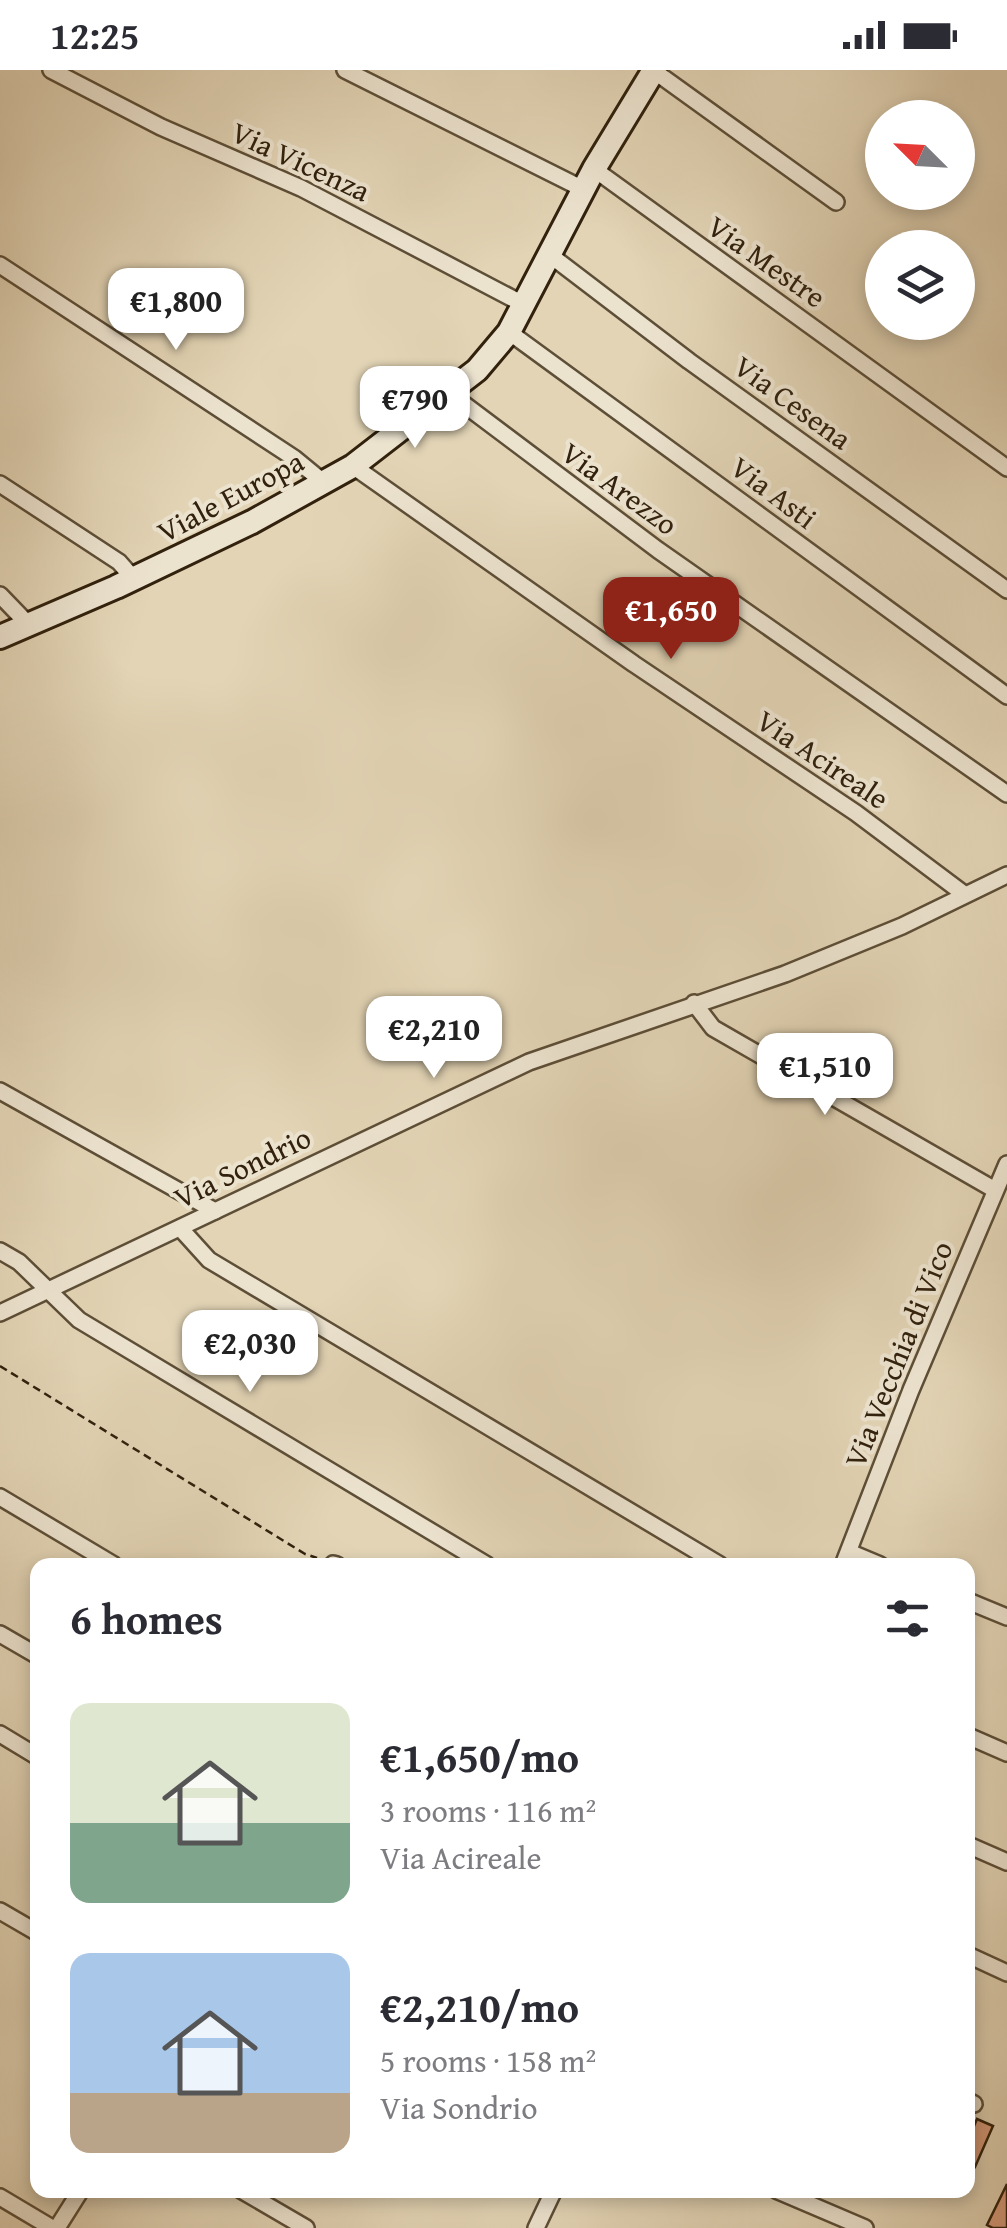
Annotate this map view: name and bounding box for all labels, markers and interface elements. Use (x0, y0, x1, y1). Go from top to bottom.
text: 12:25 (50, 7, 140, 63)
north arrow (865, 100, 975, 210)
map controls (865, 100, 975, 340)
street label: Via Vicenza (224, 110, 378, 212)
street label: Via Mestre (699, 204, 835, 318)
button: layers (865, 230, 975, 340)
pin: €1,800 (95, 268, 257, 353)
text: €1,800 (130, 277, 222, 324)
street label: Via Cesena (725, 344, 861, 460)
pin: €790 (356, 366, 474, 451)
text: €790 (382, 375, 448, 422)
street label: Via Arezzo (553, 431, 687, 545)
street label: Viale Europa (149, 439, 311, 553)
street label: Via Asti (722, 445, 826, 539)
pin: €1,650 (590, 577, 752, 662)
text: €1,650 (625, 586, 717, 633)
street label: Via Acireale (748, 698, 898, 820)
pin: €2,210 (353, 996, 515, 1081)
text: €2,210 (388, 1005, 480, 1052)
pin: €1,510 (744, 1033, 906, 1118)
text: €1,510 (779, 1042, 871, 1089)
street label: Via Sondrio (166, 1115, 318, 1219)
street label: Via Vecchia di Vico (833, 1234, 963, 1474)
pin: €2,030 (169, 1310, 331, 1395)
text: €2,030 (204, 1319, 296, 1366)
text: 6 homes (70, 1588, 223, 1649)
icon: filters (880, 1591, 935, 1646)
text: €1,650/mo (380, 1726, 579, 1787)
icon: home (150, 1743, 270, 1863)
text: 3 rooms · 116 m² (380, 1787, 596, 1834)
text: Via Acireale (380, 1834, 542, 1881)
text: €2,210/mo (380, 1976, 579, 2037)
icon: home (150, 1993, 270, 2113)
text: 5 rooms · 158 m² (380, 2037, 596, 2084)
text: Via Sondrio (380, 2084, 538, 2131)

